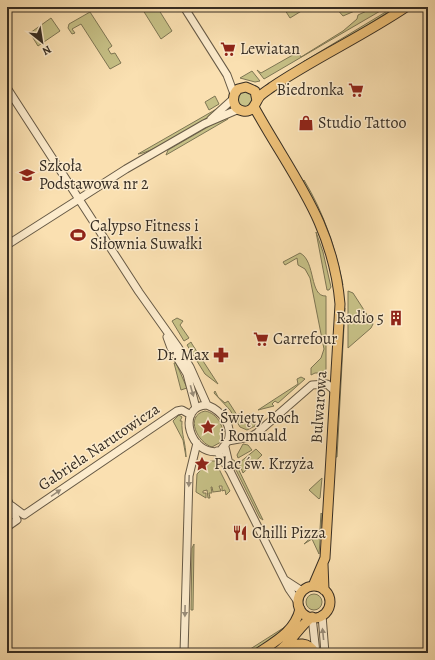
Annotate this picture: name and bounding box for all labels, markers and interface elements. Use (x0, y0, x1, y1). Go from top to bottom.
north arrow (22, 22, 62, 62)
place label: Lewiatan (240, 38, 300, 60)
supermarket icon: Lewiatan (219, 40, 237, 58)
text: N (40, 42, 54, 59)
place label: Biedronka (277, 79, 345, 101)
supermarket icon: Biedronka (347, 81, 365, 99)
place label: Studio Tattoo (318, 112, 407, 134)
shop icon: Studio Tattoo (297, 114, 315, 132)
place label: Szkoła Podstawowa nr 2 (39, 155, 149, 195)
school or university icon: Szkoła Podstawowa nr 2 (18, 166, 36, 184)
place label: Calypso Fitness i Siłownia Suwałki (90, 215, 202, 255)
sports icon: Calypso Fitness i Siłownia Suwałki (69, 226, 87, 244)
place label: Radio 5 (336, 307, 384, 329)
building icon: Radio 5 (387, 309, 405, 327)
place label: Carrefour (273, 328, 337, 350)
supermarket icon: Carrefour (252, 330, 270, 348)
place label: Dr. Max (157, 344, 209, 366)
pharmacy icon: Dr. Max (212, 346, 230, 364)
street label: Bulwarowa (305, 369, 333, 444)
one-way arrow (190, 385, 196, 397)
street label: Gabriela Narutowicza (34, 398, 165, 496)
place label: Święty Roch i Romuald (220, 407, 300, 447)
place icon: Święty Roch i Romuald (199, 418, 217, 436)
place label: Plac św. Krzyża (214, 453, 314, 475)
place icon: Plac św. Krzyża (193, 455, 211, 473)
one-way arrow (186, 475, 192, 488)
one-way arrow (51, 489, 62, 497)
place label: Chilli Pizza (252, 522, 326, 544)
restaurant icon: Chilli Pizza (231, 524, 249, 542)
one-way arrow (182, 605, 189, 617)
one-way arrow (319, 628, 326, 640)

